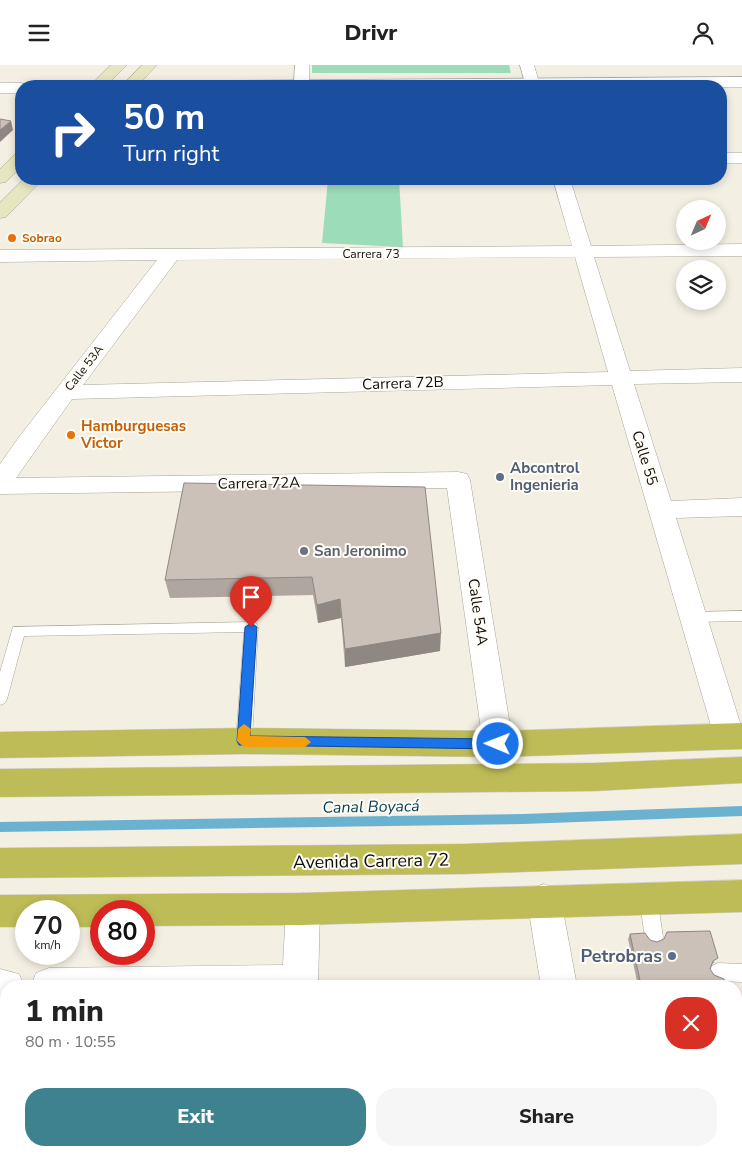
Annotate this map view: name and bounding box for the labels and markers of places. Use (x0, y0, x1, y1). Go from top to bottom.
place label: Sobrao (22, 230, 62, 246)
marker: Sobrao (6, 232, 18, 244)
place label: Hamburguesas Victor (80, 416, 186, 453)
marker: Hamburguesas Victor (65, 429, 77, 441)
place label: Abcontrol Ingenieria (510, 458, 580, 495)
marker: Abcontrol Ingenieria (494, 471, 506, 483)
place label: San Jeronimo (314, 541, 407, 561)
marker: San Jeronimo (298, 545, 310, 557)
pin (230, 576, 272, 627)
place label: Petrobras (580, 944, 662, 968)
marker: Petrobras (666, 950, 678, 962)

